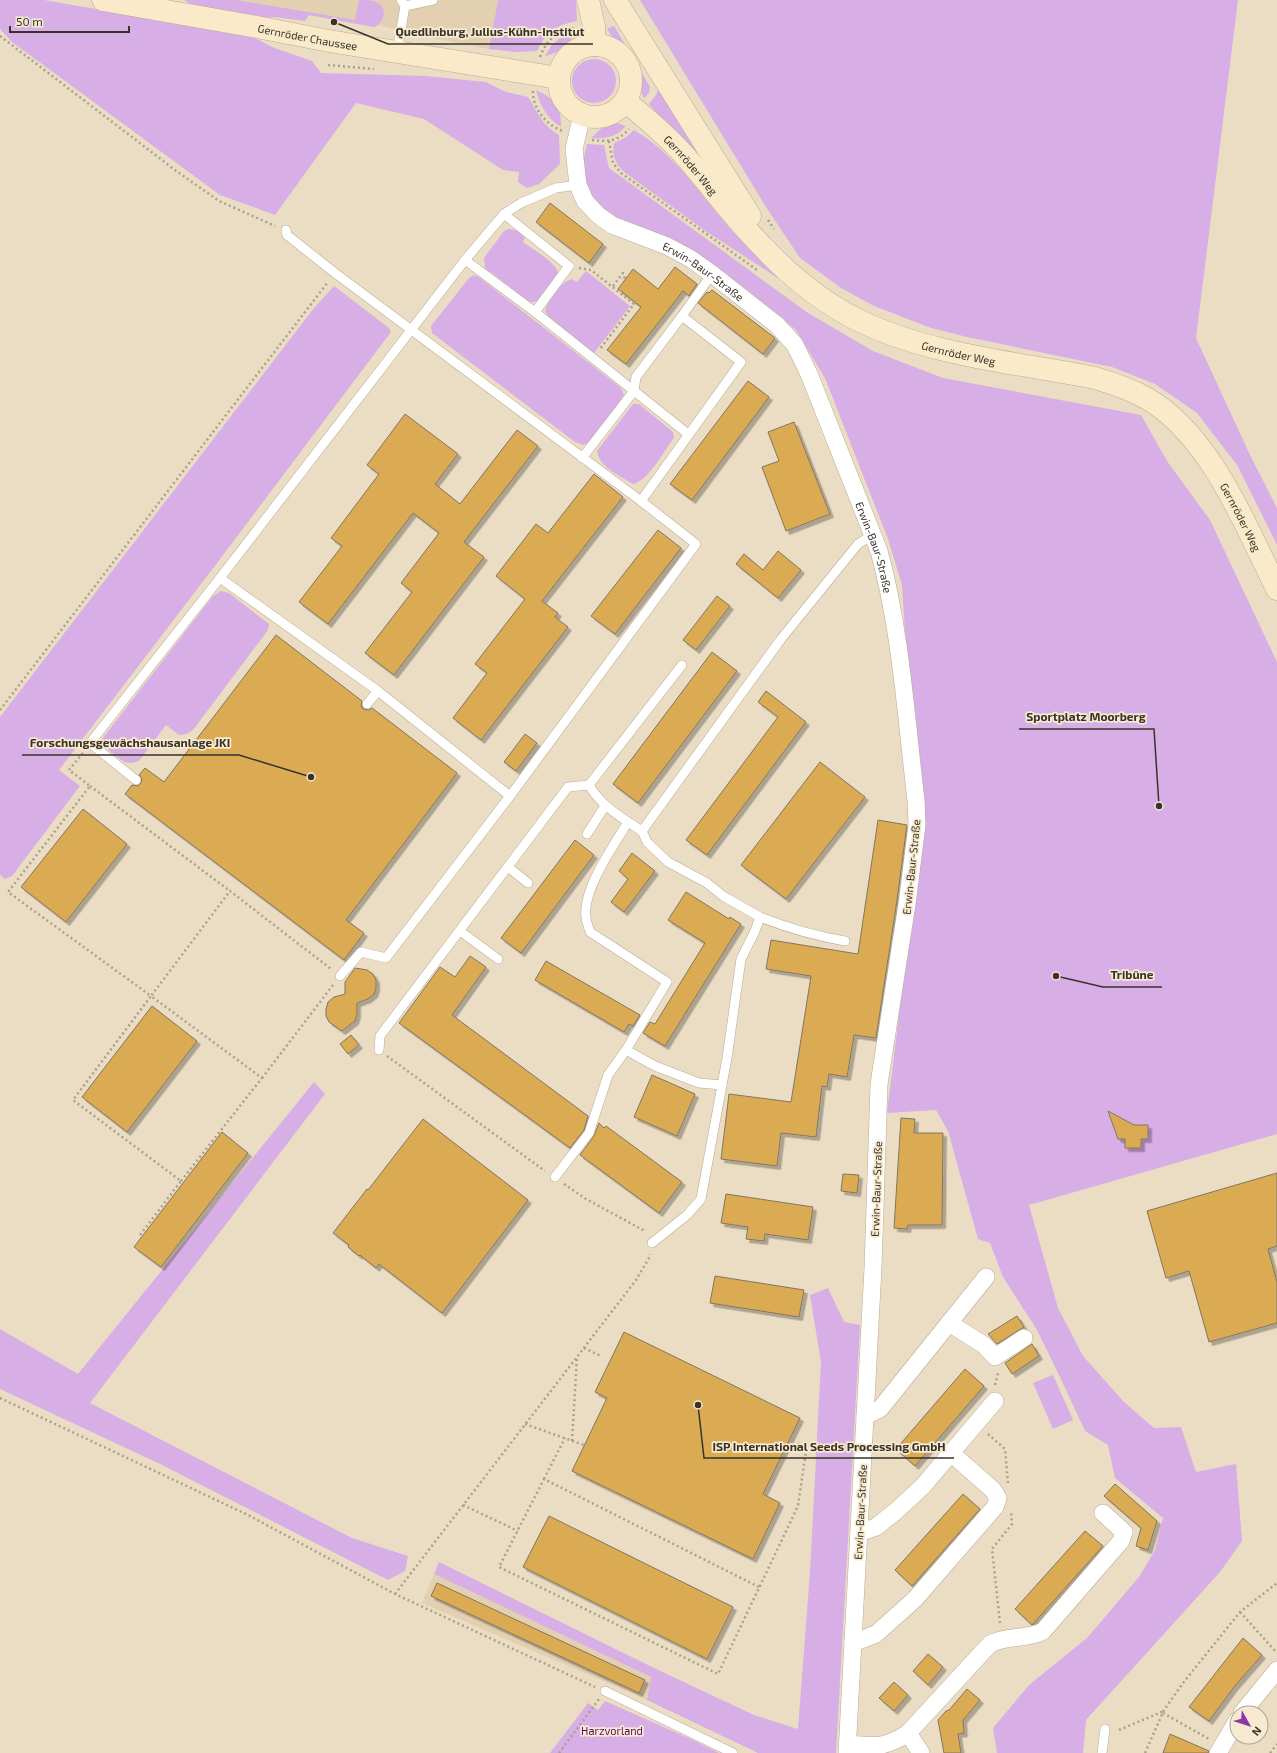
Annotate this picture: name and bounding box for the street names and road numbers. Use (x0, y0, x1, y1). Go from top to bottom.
street label: Gernröder Chaussee (257, 21, 359, 52)
street label: Gernröder Weg (662, 132, 721, 197)
street label: Erwin-Baur-Straße (661, 239, 747, 303)
street label: Gernröder Weg (920, 338, 997, 367)
street label: Gernröder Weg (1218, 480, 1264, 553)
street label: Erwin-Baur-Straße (854, 499, 895, 594)
street label: Erwin-Baur-Straße (900, 819, 922, 915)
street label: Erwin-Baur-Straße (868, 1141, 884, 1237)
street label: Erwin-Baur-Straße (851, 1464, 869, 1560)

